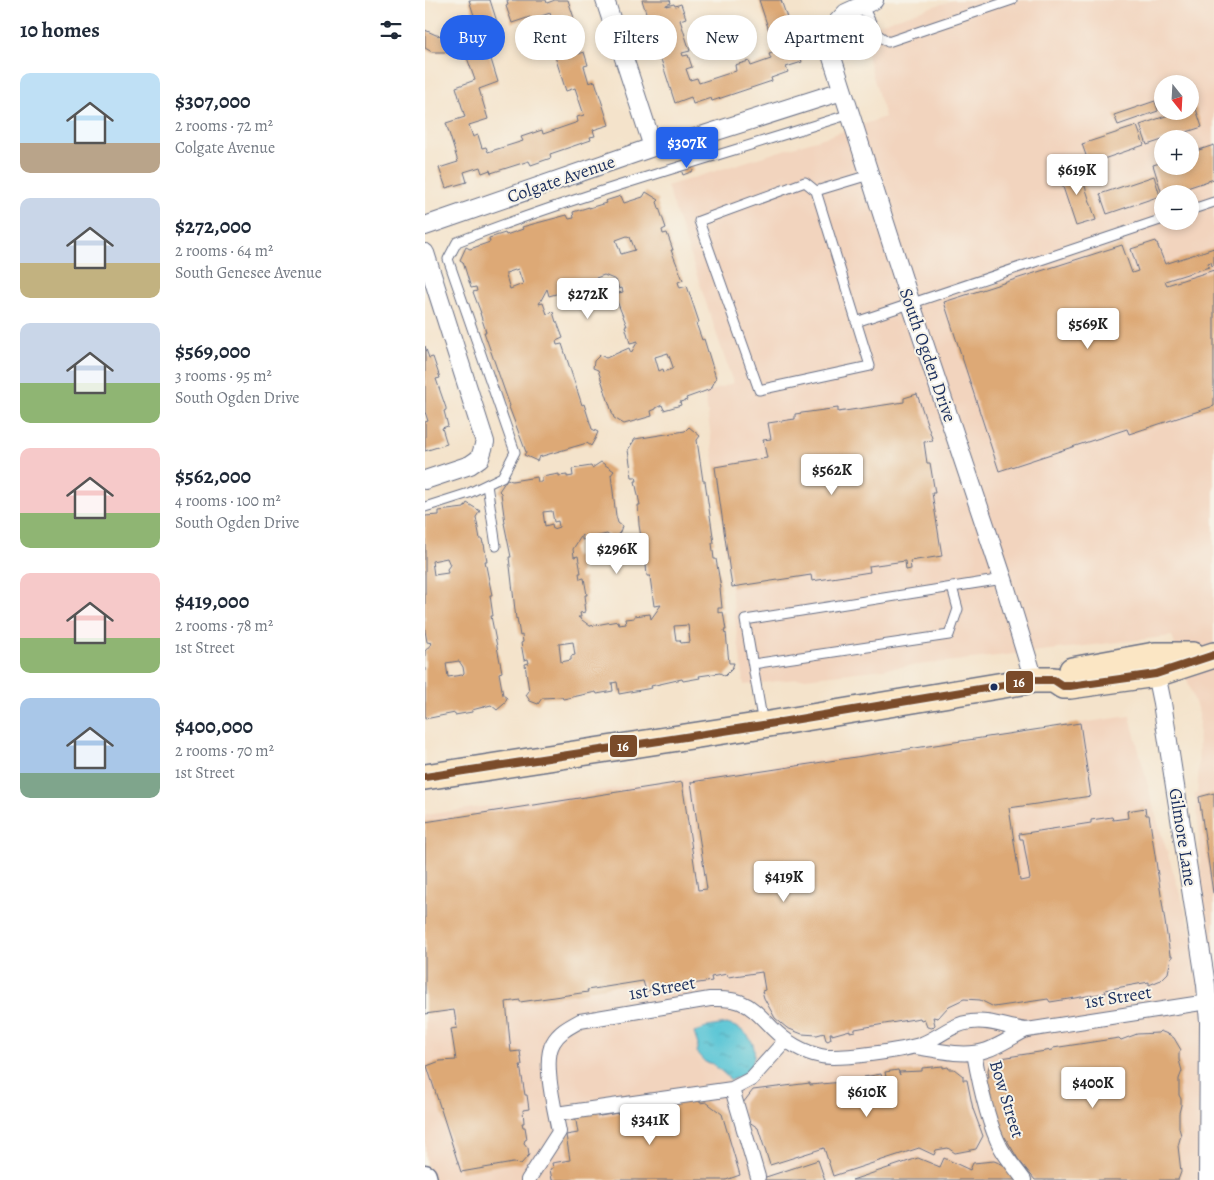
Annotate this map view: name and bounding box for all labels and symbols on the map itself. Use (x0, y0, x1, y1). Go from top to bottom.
north arrow (1154, 75, 1199, 120)
pin: $307K (652, 126, 722, 169)
street label: Colgate Avenue (504, 149, 618, 209)
pin: $619K (1042, 154, 1112, 196)
pin: $272K (553, 278, 623, 320)
street label: South Ogden Drive (894, 285, 962, 425)
pin: $569K (1053, 308, 1123, 350)
pin: $562K (797, 454, 867, 496)
pin: $296K (582, 532, 652, 575)
line badge: 16 (1005, 670, 1034, 694)
text: 16 (1013, 673, 1025, 692)
unlabelled marker (989, 682, 999, 692)
line badge: 16 (609, 734, 638, 758)
text: 16 (617, 737, 629, 756)
street label: Gilmore Lane (1163, 786, 1203, 888)
pin: $419K (749, 860, 819, 903)
street label: 1st Street (627, 970, 697, 1006)
street label: 1st Street (1083, 980, 1153, 1014)
street label: Bow Street (984, 1057, 1030, 1141)
pin: $400K (1058, 1066, 1128, 1109)
pin: $610K (832, 1076, 902, 1118)
pin: $341K (615, 1104, 685, 1146)

